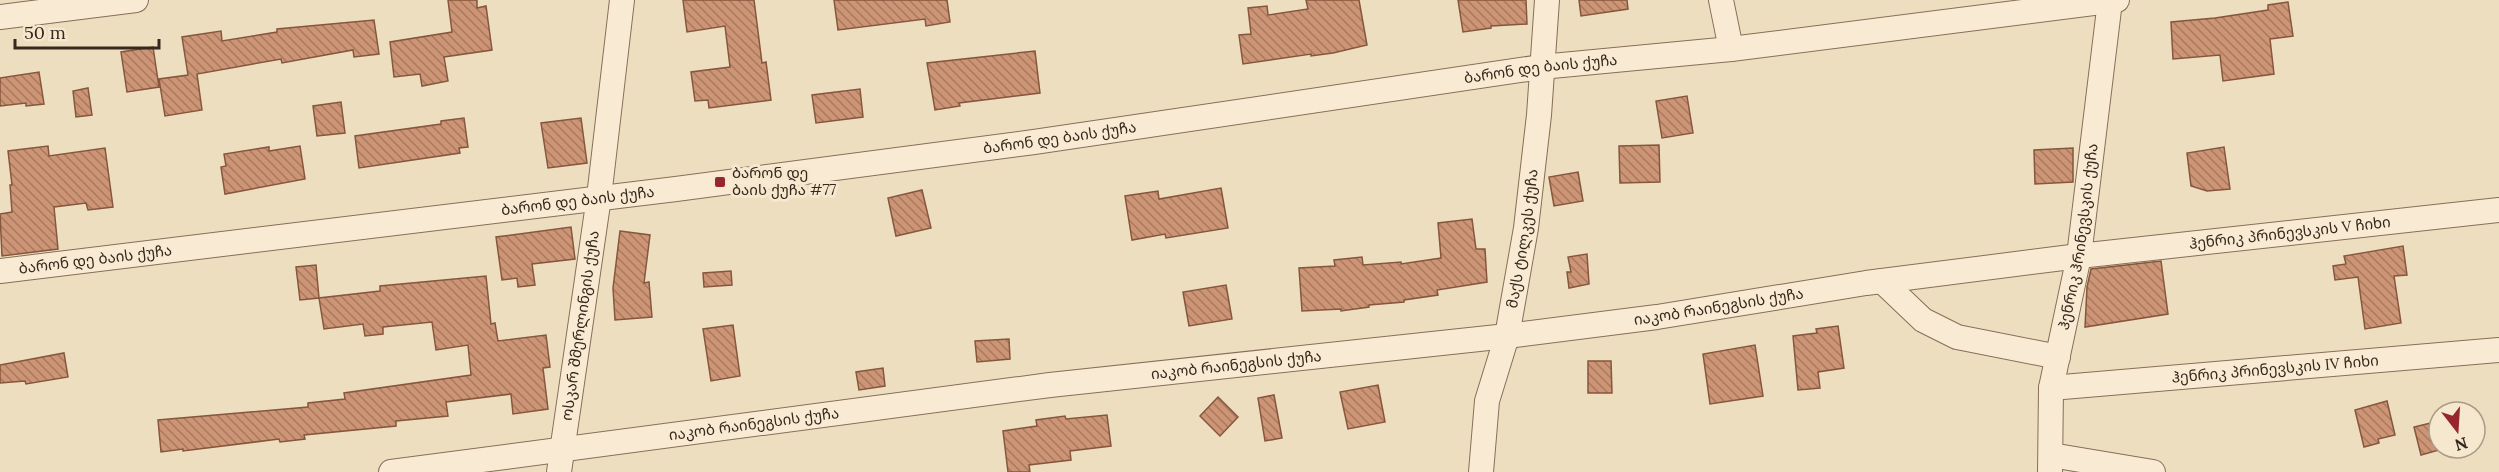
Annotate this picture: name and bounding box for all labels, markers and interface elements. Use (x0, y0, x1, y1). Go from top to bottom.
scale bar (15, 12, 159, 50)
text: 50 m (24, 21, 66, 44)
street label: ბარონ დე ბაის ქუჩა (1463, 50, 1618, 87)
street label: ბარონ დე ბაის ქუჩა (982, 117, 1137, 158)
street label: ჰენრიკ ჰრინევსკის ქუჩა (2054, 142, 2102, 332)
place label: ბარონ დე ბაის ქუჩა #77 (732, 163, 836, 199)
street label: მაქს ტილკეს ქუჩა (1502, 168, 1542, 310)
marker: ბარონ დე ბაის ქუჩა #77 (713, 175, 727, 189)
street label: ბარონ დე ბაის ქუჩა (500, 182, 655, 219)
street label: ჰენრიკ პრინევსკის V ჩიხი (2188, 212, 2392, 253)
street label: ოსკარ შმერლინგის ქუჩა (557, 229, 603, 422)
street label: ბარონ დე ბაის ქუჩა (17, 240, 173, 278)
street label: იაკობ რაინეგსის ქუჩა (1633, 283, 1805, 329)
street label: იაკობ რაინეგსის ქუჩა (1150, 346, 1322, 383)
street label: ჰენრიკ პრინევსკის IV ჩიხი (2171, 350, 2380, 387)
north arrow (2427, 400, 2487, 460)
street label: იაკობ რაინეგსის ქუჩა (667, 403, 840, 444)
text: N (2453, 433, 2470, 456)

